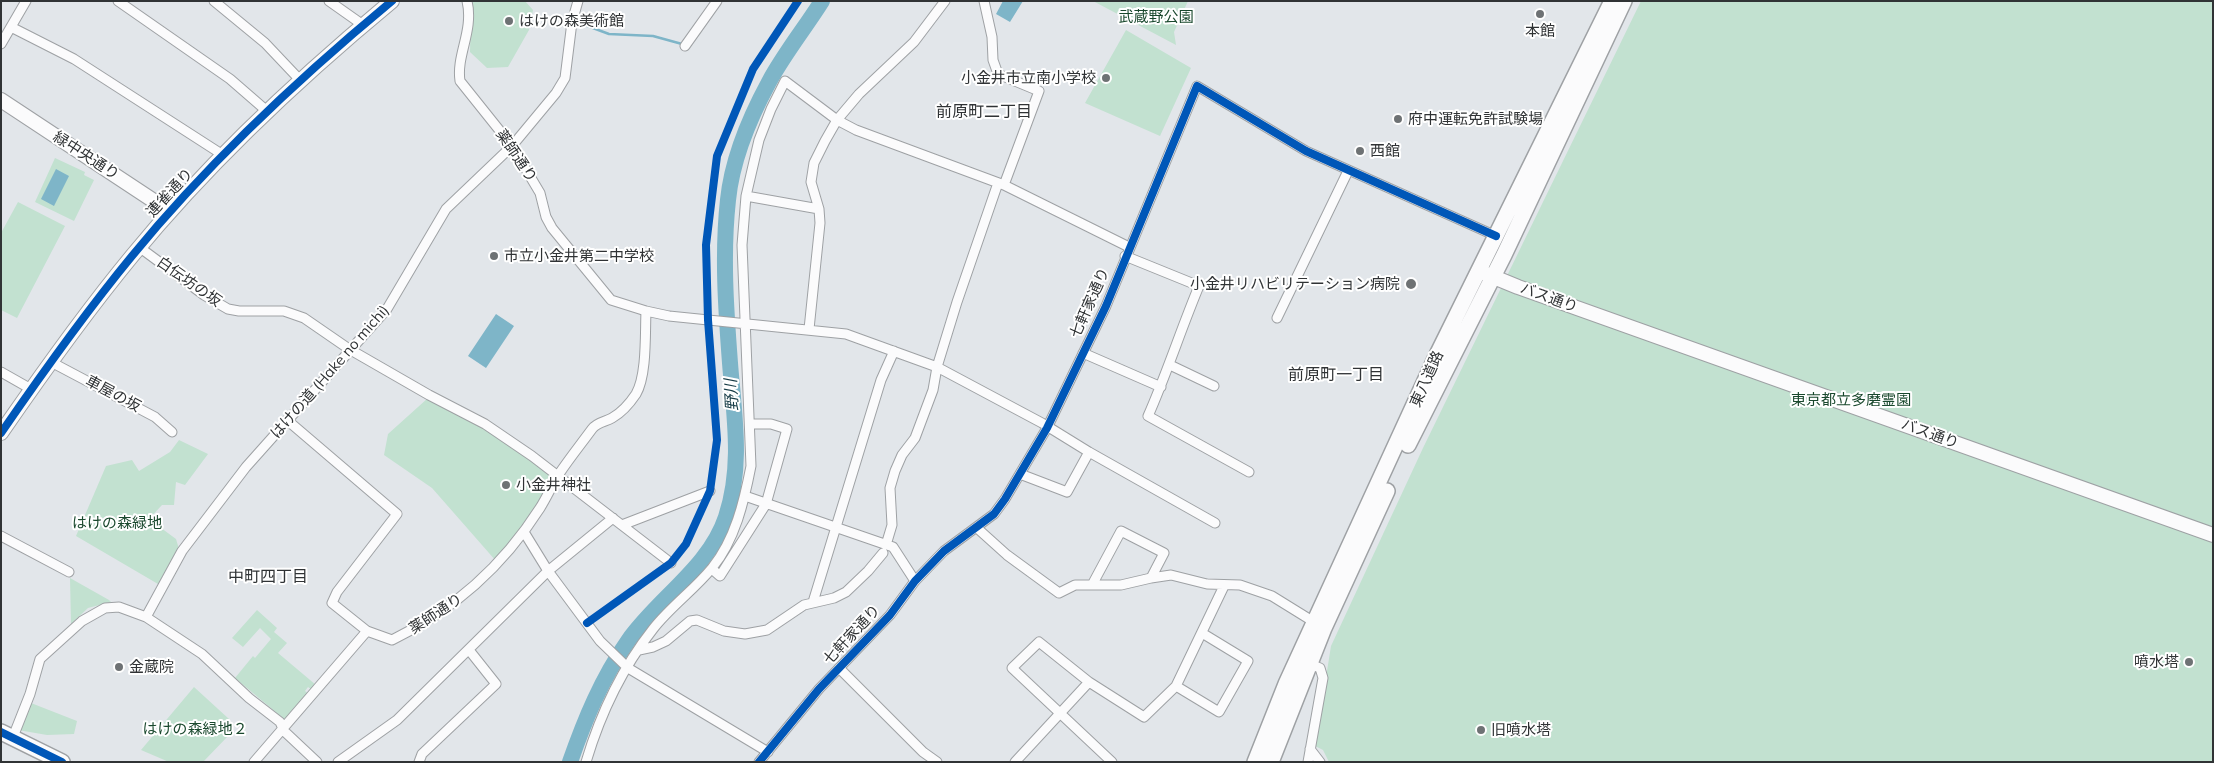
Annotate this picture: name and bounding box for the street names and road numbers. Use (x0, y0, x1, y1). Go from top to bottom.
street label: 薬師通り (492, 126, 540, 186)
street label: 緑中央通り (50, 128, 122, 184)
street label: 連雀通り (143, 165, 197, 221)
street label: 白伝坊の坂 (153, 253, 225, 311)
street label: 七軒家通り (1067, 265, 1113, 341)
street label: バス通り (1518, 279, 1580, 317)
street label: はけの道 (Hake no michi) (267, 301, 393, 443)
street label: 東八道路 (1407, 348, 1447, 410)
street label: 車屋の坂 (82, 372, 144, 416)
street label: バス通り (1899, 415, 1961, 453)
street label: 薬師通り (406, 590, 466, 638)
street label: 七軒家通り (820, 601, 884, 669)

